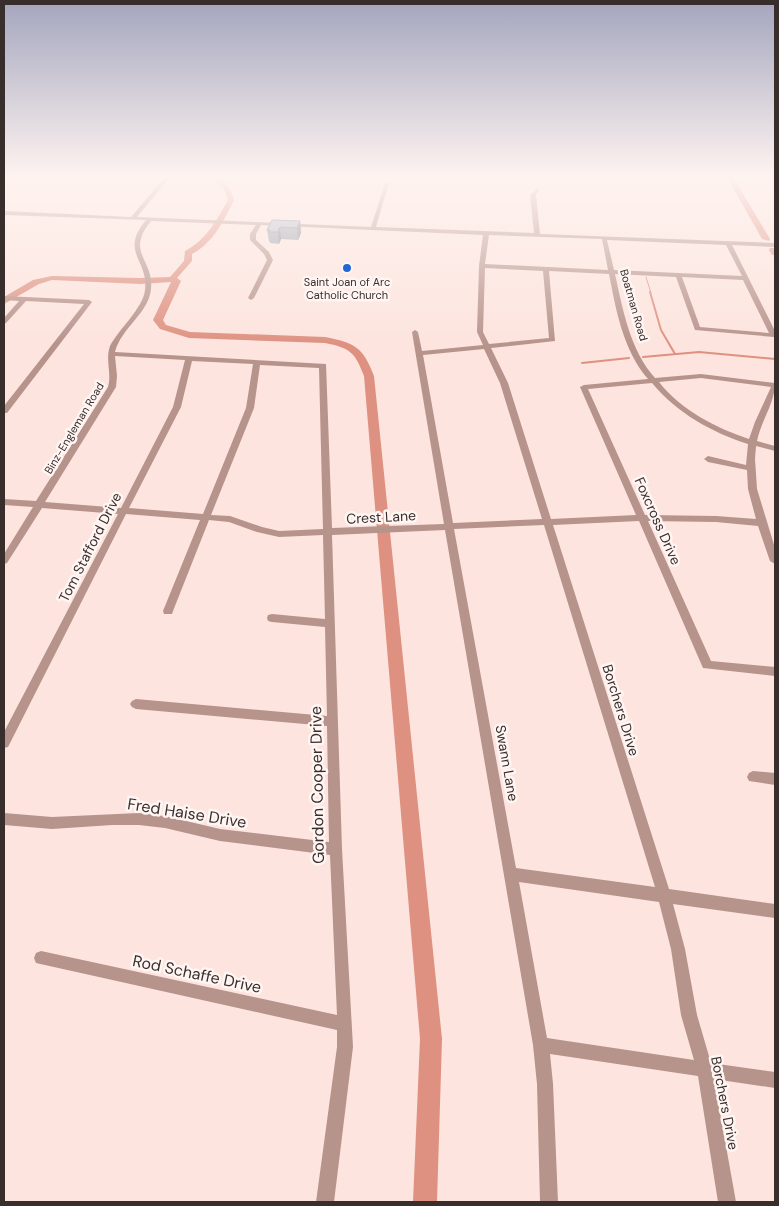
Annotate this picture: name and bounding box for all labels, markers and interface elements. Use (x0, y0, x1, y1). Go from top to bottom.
marker: Saint Joan of Arc Catholic Church (341, 262, 353, 274)
street label: Boatman Road (617, 268, 651, 343)
place label: Saint Joan of Arc Catholic Church (304, 275, 390, 302)
street label: Binz-Engleman Road (41, 379, 107, 476)
street label: Foxcross Drive (631, 474, 685, 568)
street label: Tom Stafford Drive (55, 489, 125, 605)
street label: Crest Lane (346, 506, 416, 528)
street label: Borchers Drive (599, 662, 643, 758)
street label: Gordon Cooper Drive (305, 706, 329, 864)
street label: Swann Lane (491, 724, 523, 802)
street label: Fred Haise Drive (126, 793, 248, 833)
street label: Rod Schaffe Drive (131, 950, 263, 998)
street label: Borchers Drive (707, 1055, 743, 1151)

